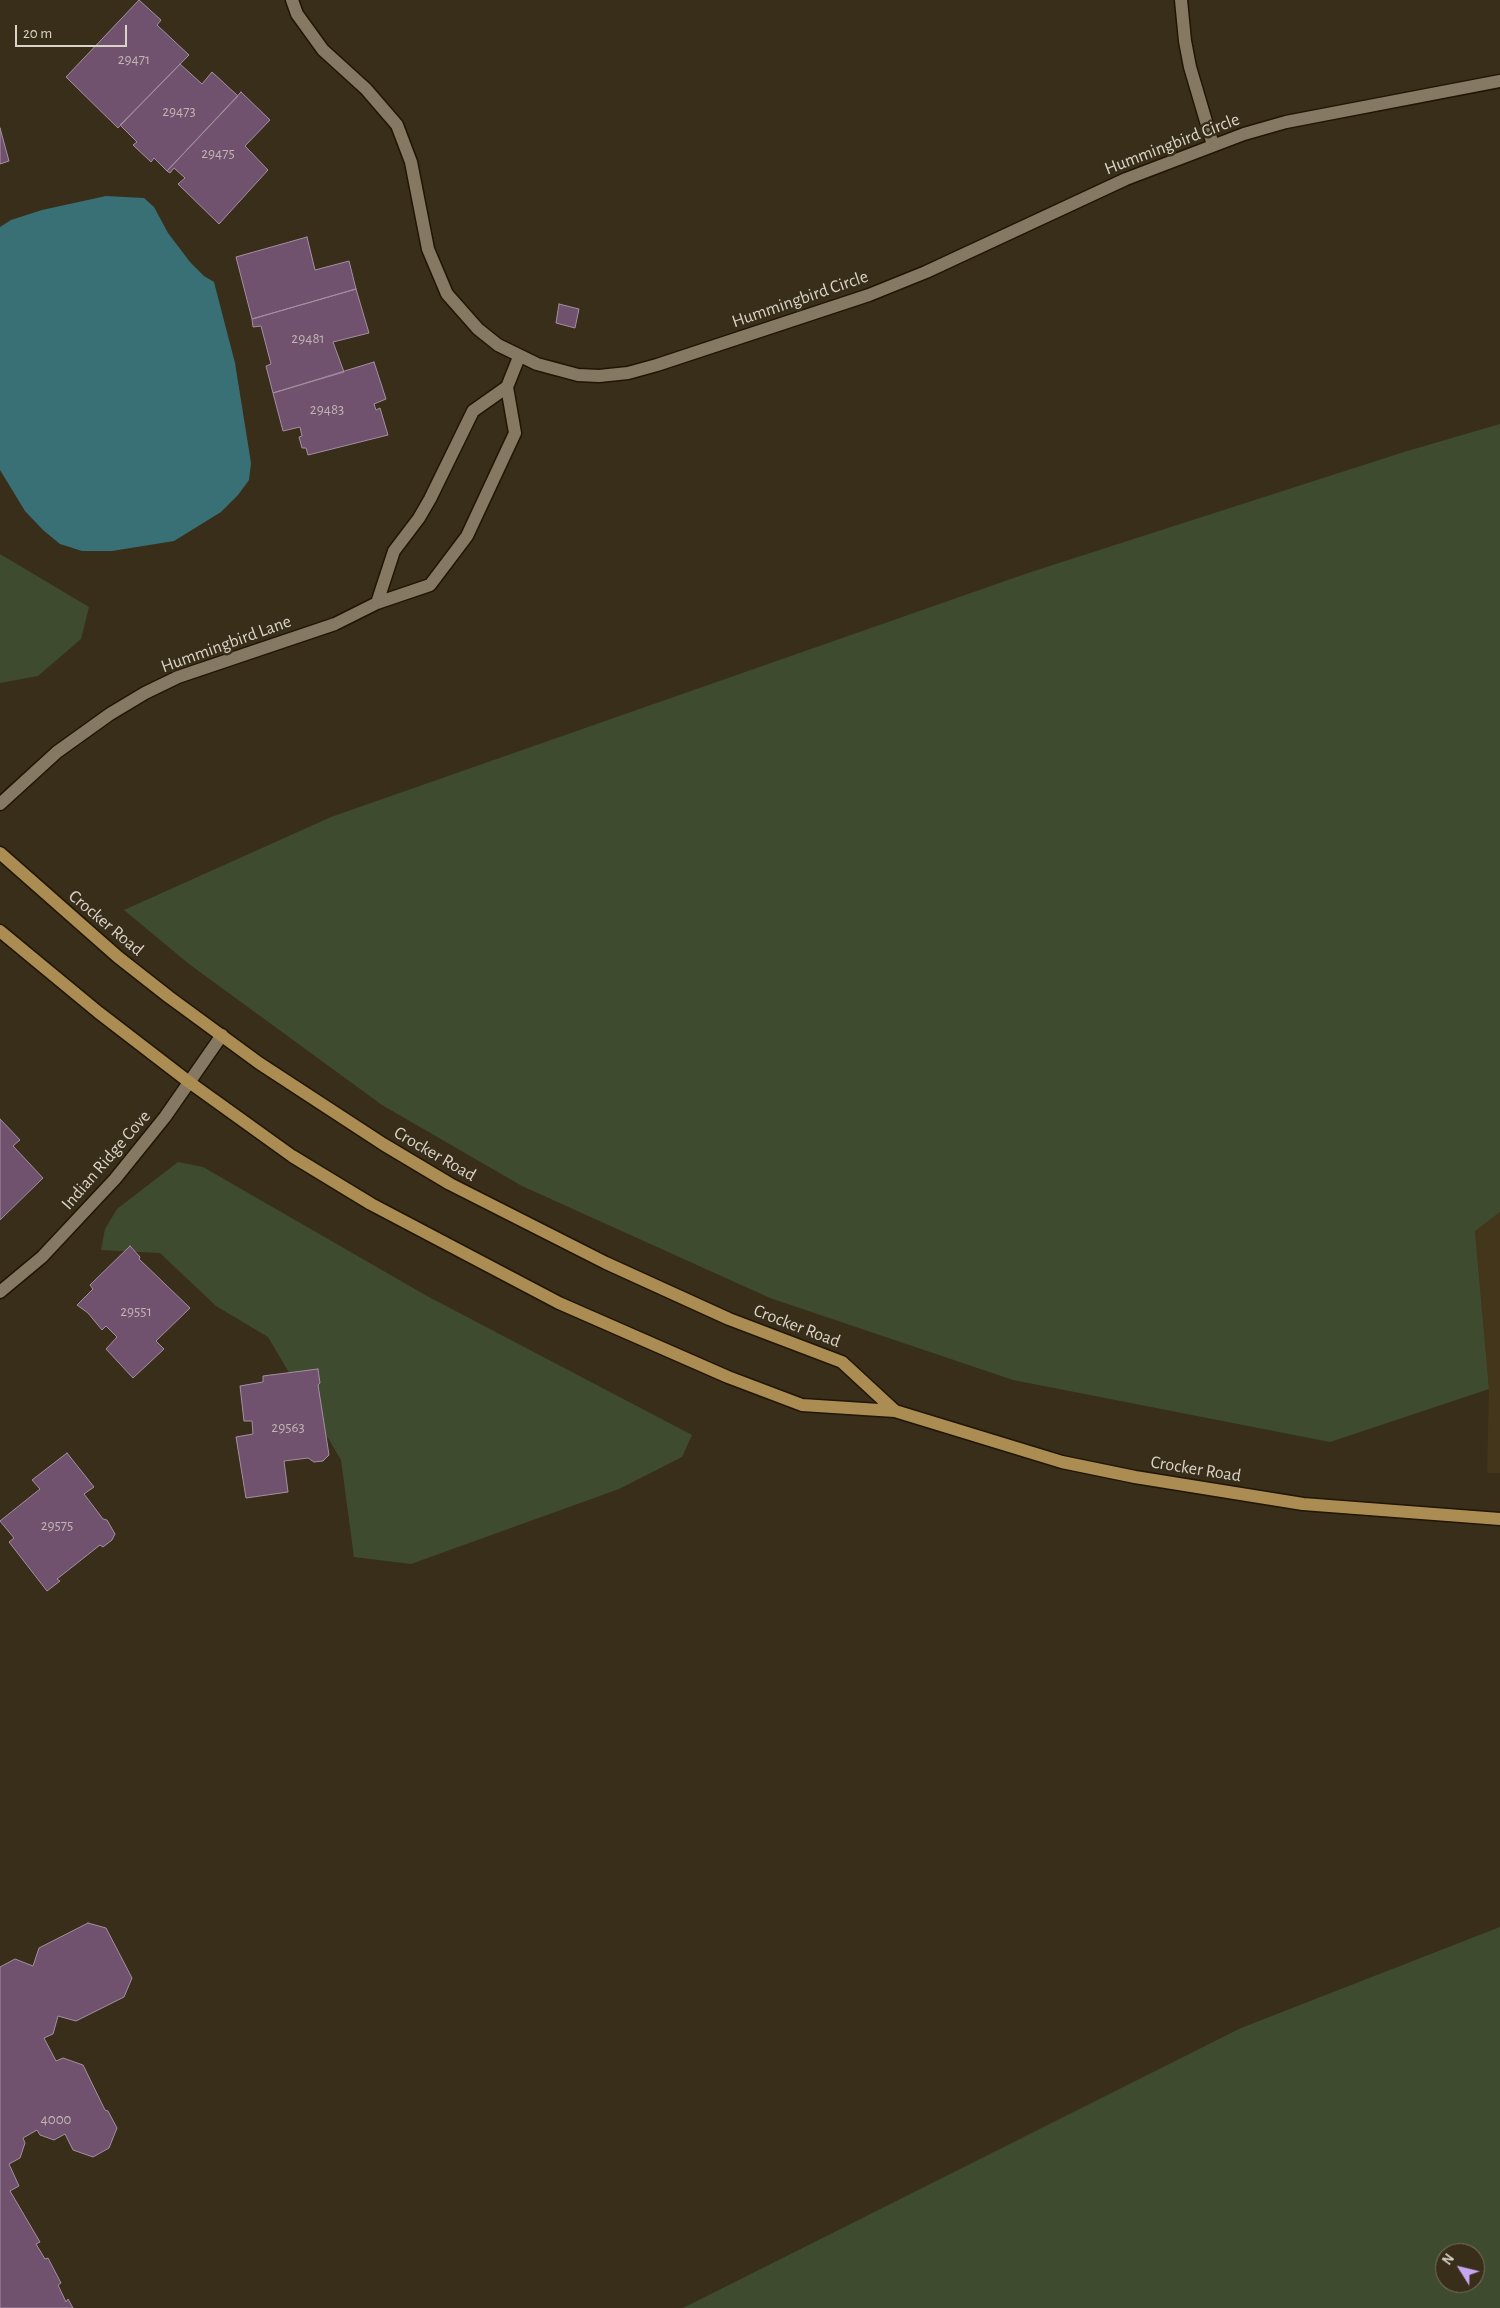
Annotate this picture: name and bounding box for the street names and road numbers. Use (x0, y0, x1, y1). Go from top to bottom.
street label: Hummingbird Circle (1101, 108, 1243, 180)
street label: Hummingbird Circle (729, 266, 871, 332)
street label: Hummingbird Lane (158, 610, 294, 678)
street label: Crocker Road (64, 885, 148, 961)
street label: Indian Ridge Cove (57, 1106, 155, 1214)
street label: Crocker Road (390, 1122, 480, 1186)
street label: Crocker Road (750, 1300, 844, 1352)
street label: Crocker Road (1149, 1451, 1243, 1487)

